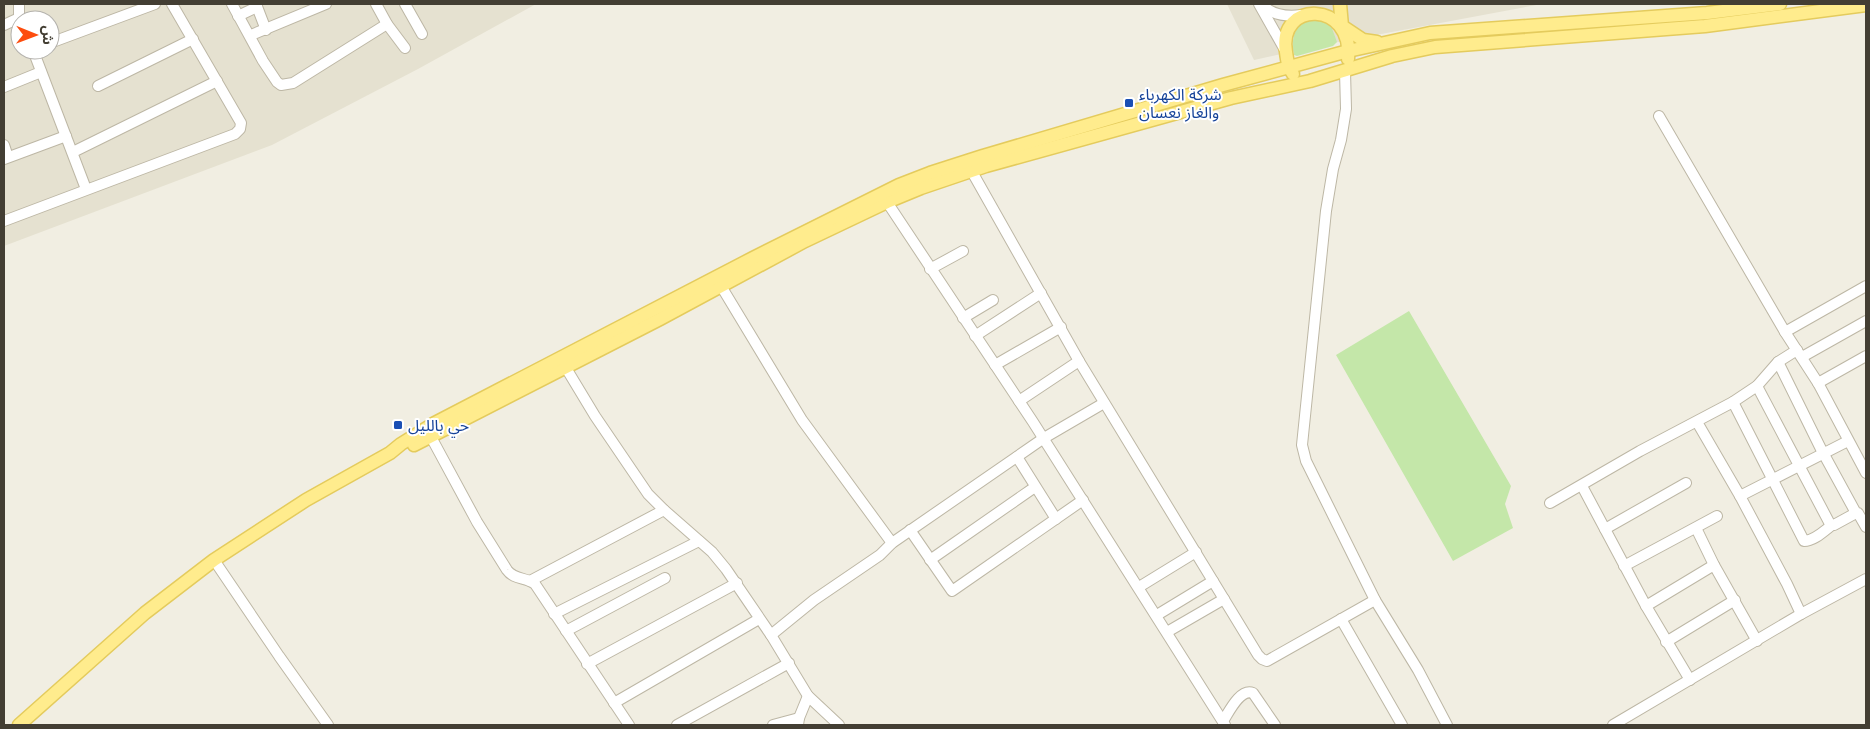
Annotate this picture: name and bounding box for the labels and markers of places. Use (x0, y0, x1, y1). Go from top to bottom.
place label: شركة الكهرباء والغاز نعسان (1139, 84, 1222, 122)
marker: شركة الكهرباء والغاز نعسان (1123, 97, 1135, 109)
place label: حي بالليل (408, 415, 469, 438)
marker: حي بالليل (392, 419, 404, 431)

